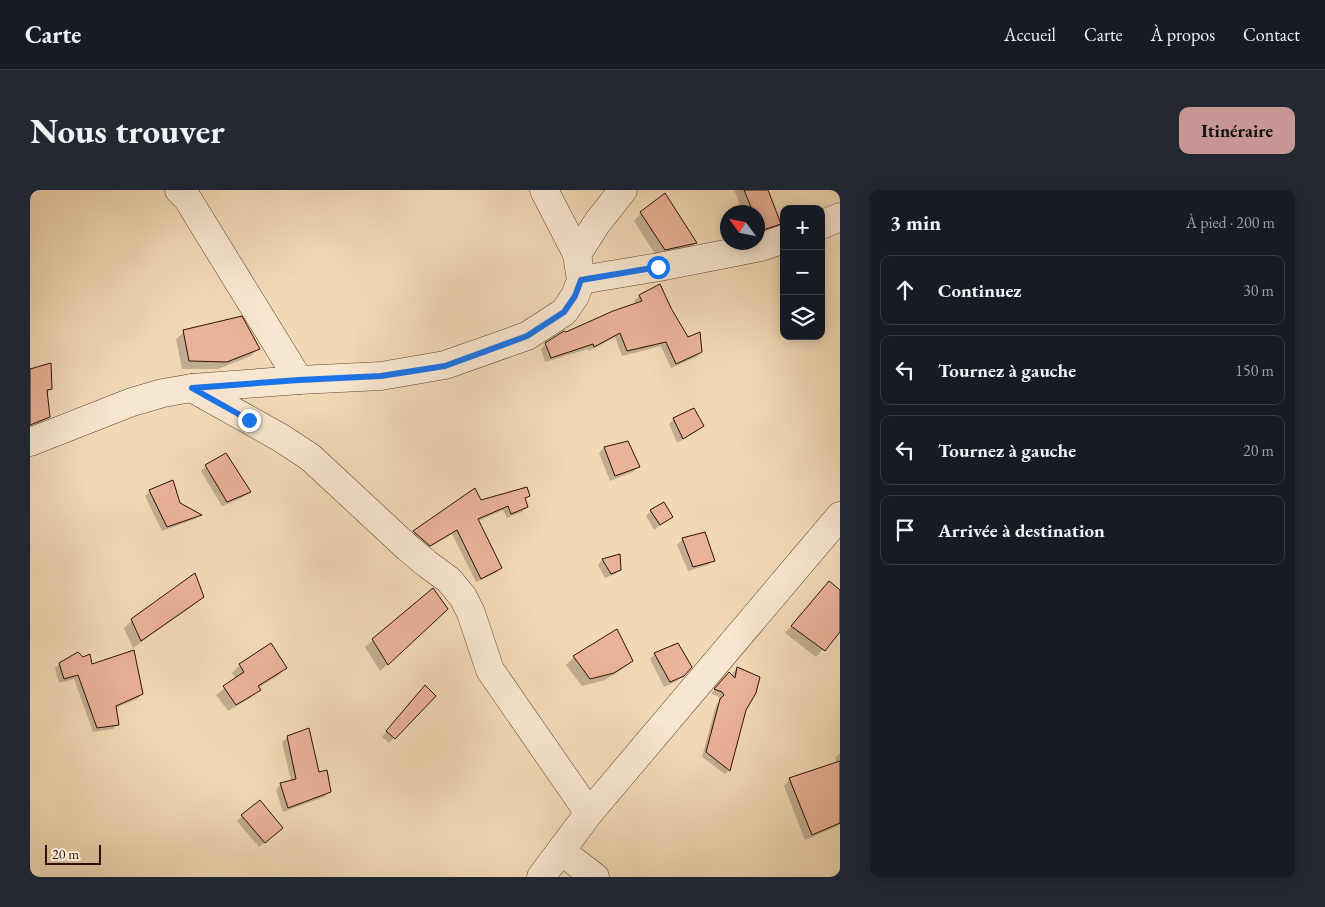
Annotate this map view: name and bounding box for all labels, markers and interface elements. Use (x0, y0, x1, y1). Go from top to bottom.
text: Carte (25, 19, 81, 50)
text: Accueil (1004, 23, 1056, 46)
text: Carte (1084, 23, 1123, 46)
text: À propos (1151, 23, 1215, 46)
text: Contact (1243, 23, 1300, 46)
button: Itinéraire (1179, 107, 1295, 154)
text: Nous trouver (30, 108, 225, 153)
north arrow (720, 205, 765, 250)
map controls (780, 205, 825, 340)
button: + (780, 205, 825, 250)
text: 3 min (890, 209, 941, 236)
text: À pied · 200 m (1186, 212, 1275, 233)
button: − (780, 250, 825, 295)
route start (647, 256, 670, 279)
icon: ahead (891, 276, 919, 304)
text: Continuez (938, 278, 1022, 303)
text: 30 m (1243, 280, 1274, 301)
button: layers (780, 295, 825, 340)
icon: left (891, 356, 919, 384)
text: Tournez à gauche (938, 358, 1076, 383)
text: 150 m (1235, 360, 1274, 381)
route end (238, 409, 261, 432)
icon: left (891, 436, 919, 464)
text: Tournez à gauche (938, 438, 1076, 463)
text: 20 m (1243, 440, 1274, 461)
icon: arrive (891, 516, 919, 544)
text: Arrivée à destination (938, 518, 1105, 543)
scale bar (45, 842, 101, 865)
text: 20 m (52, 845, 79, 863)

